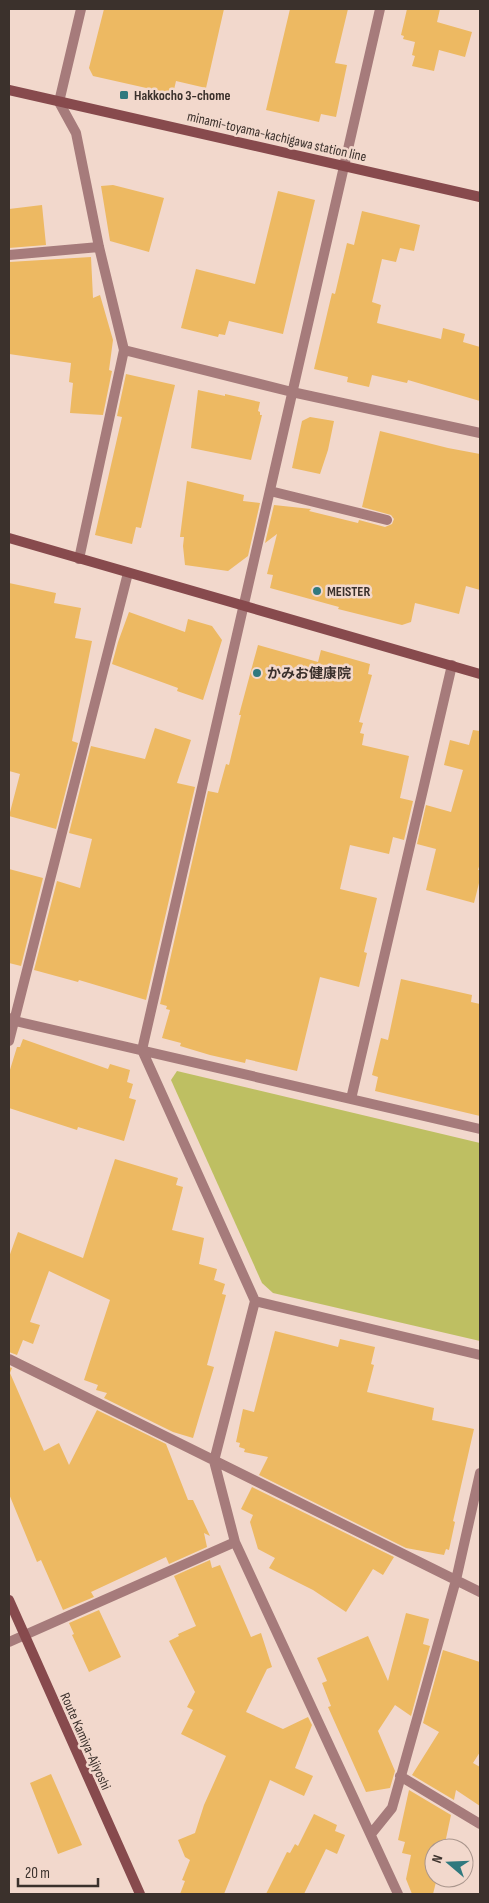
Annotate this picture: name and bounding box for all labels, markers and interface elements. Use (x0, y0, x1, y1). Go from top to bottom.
place label: Hakkocho 3-chome (134, 87, 230, 104)
marker: Hakkocho 3-chome (118, 89, 130, 101)
street label: minami-toyama-kachigawa station line (186, 108, 368, 165)
place label: MEISTER (327, 583, 370, 600)
marker: MEISTER (311, 585, 323, 597)
place label: かみお健康院 (267, 665, 351, 682)
marker: かみお健康院 (251, 667, 263, 679)
street label: Route Kamiya-Ajiyoshi (56, 1690, 115, 1793)
north arrow (424, 1838, 474, 1888)
text: N (428, 1853, 446, 1865)
scale bar (18, 1856, 98, 1888)
text: 20 m (25, 1864, 50, 1883)

